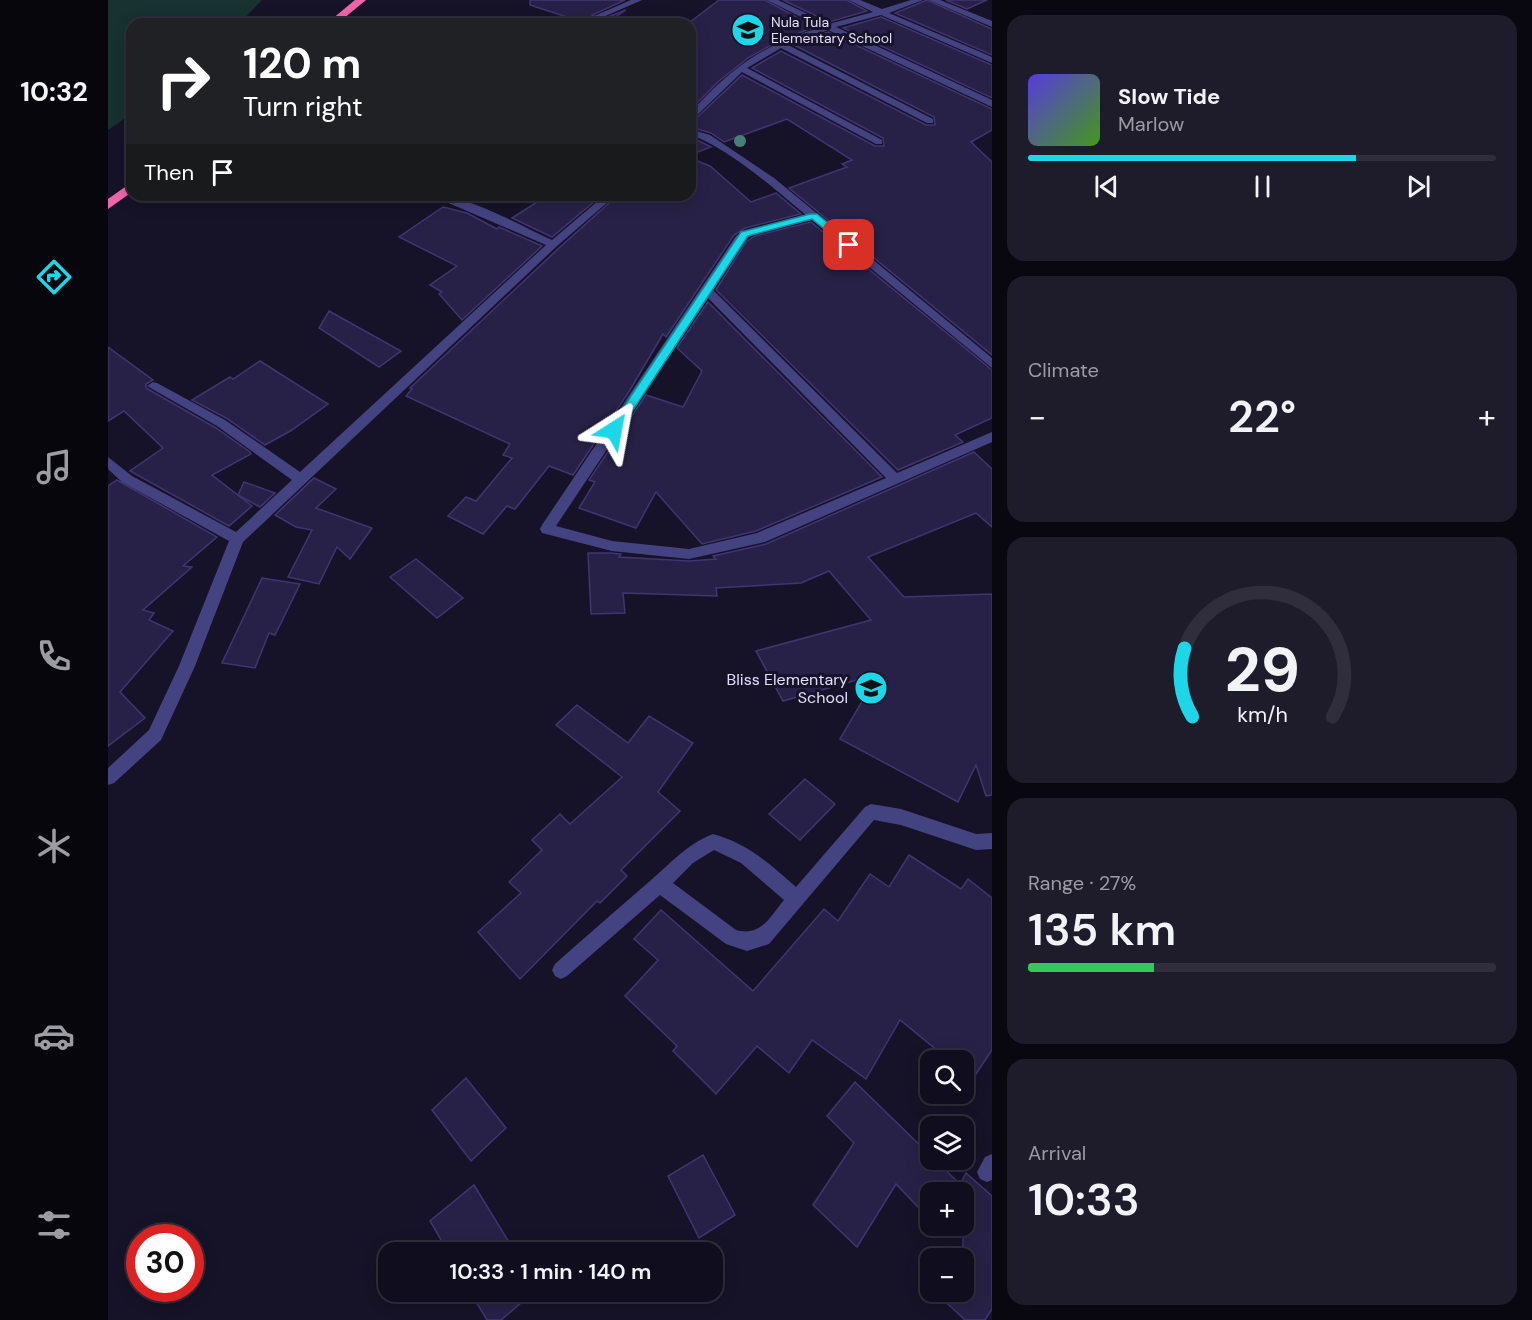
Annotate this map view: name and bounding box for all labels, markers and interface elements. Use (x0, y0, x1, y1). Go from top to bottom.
school or university icon: Nula Tula Elementary School (730, 12, 766, 48)
place label: Nula Tula Elementary School (771, 13, 892, 47)
text: 120 m (243, 36, 361, 91)
icon: right (144, 42, 222, 120)
text: 10:32 (20, 74, 88, 109)
text: Slow Tide (1118, 82, 1220, 111)
text: Turn right (243, 89, 363, 124)
text: Marlow (1118, 111, 1184, 137)
icon: arrive (206, 156, 239, 189)
text: Then (144, 158, 194, 187)
icon: previous (1090, 170, 1123, 203)
icon: pause (1246, 170, 1279, 203)
icon: next (1402, 170, 1435, 203)
pin (823, 219, 874, 270)
icon: arrive (832, 228, 865, 261)
icon: directions (33, 256, 75, 298)
text: Climate (1028, 357, 1099, 383)
text: 22° (1228, 387, 1296, 446)
text: − (1028, 395, 1046, 438)
text: + (1478, 395, 1496, 438)
position arrow (582, 398, 646, 462)
icon: music (33, 446, 75, 488)
text: 29 (1224, 629, 1300, 710)
icon: phone (33, 635, 75, 677)
place label: Bliss Elementary School (727, 669, 848, 708)
school or university icon: Bliss Elementary School (853, 670, 889, 706)
text: km/h (1237, 701, 1287, 729)
icon: climate (33, 825, 75, 867)
text: Range · 27% (1028, 870, 1136, 896)
text: 135 km (1028, 900, 1176, 959)
icon: car (33, 1015, 75, 1057)
map controls (920, 1050, 974, 1302)
button: search (920, 1050, 974, 1104)
button: layers (920, 1116, 974, 1170)
text: Arrival (1028, 1140, 1086, 1166)
text: 10:33 (1028, 1170, 1140, 1229)
button: + (920, 1182, 974, 1236)
icon: filters (33, 1204, 75, 1246)
speed limit sign: 30 (126, 1224, 204, 1302)
button: − (920, 1248, 974, 1302)
text: 10:33 · 1 min · 140 m (450, 1257, 651, 1286)

